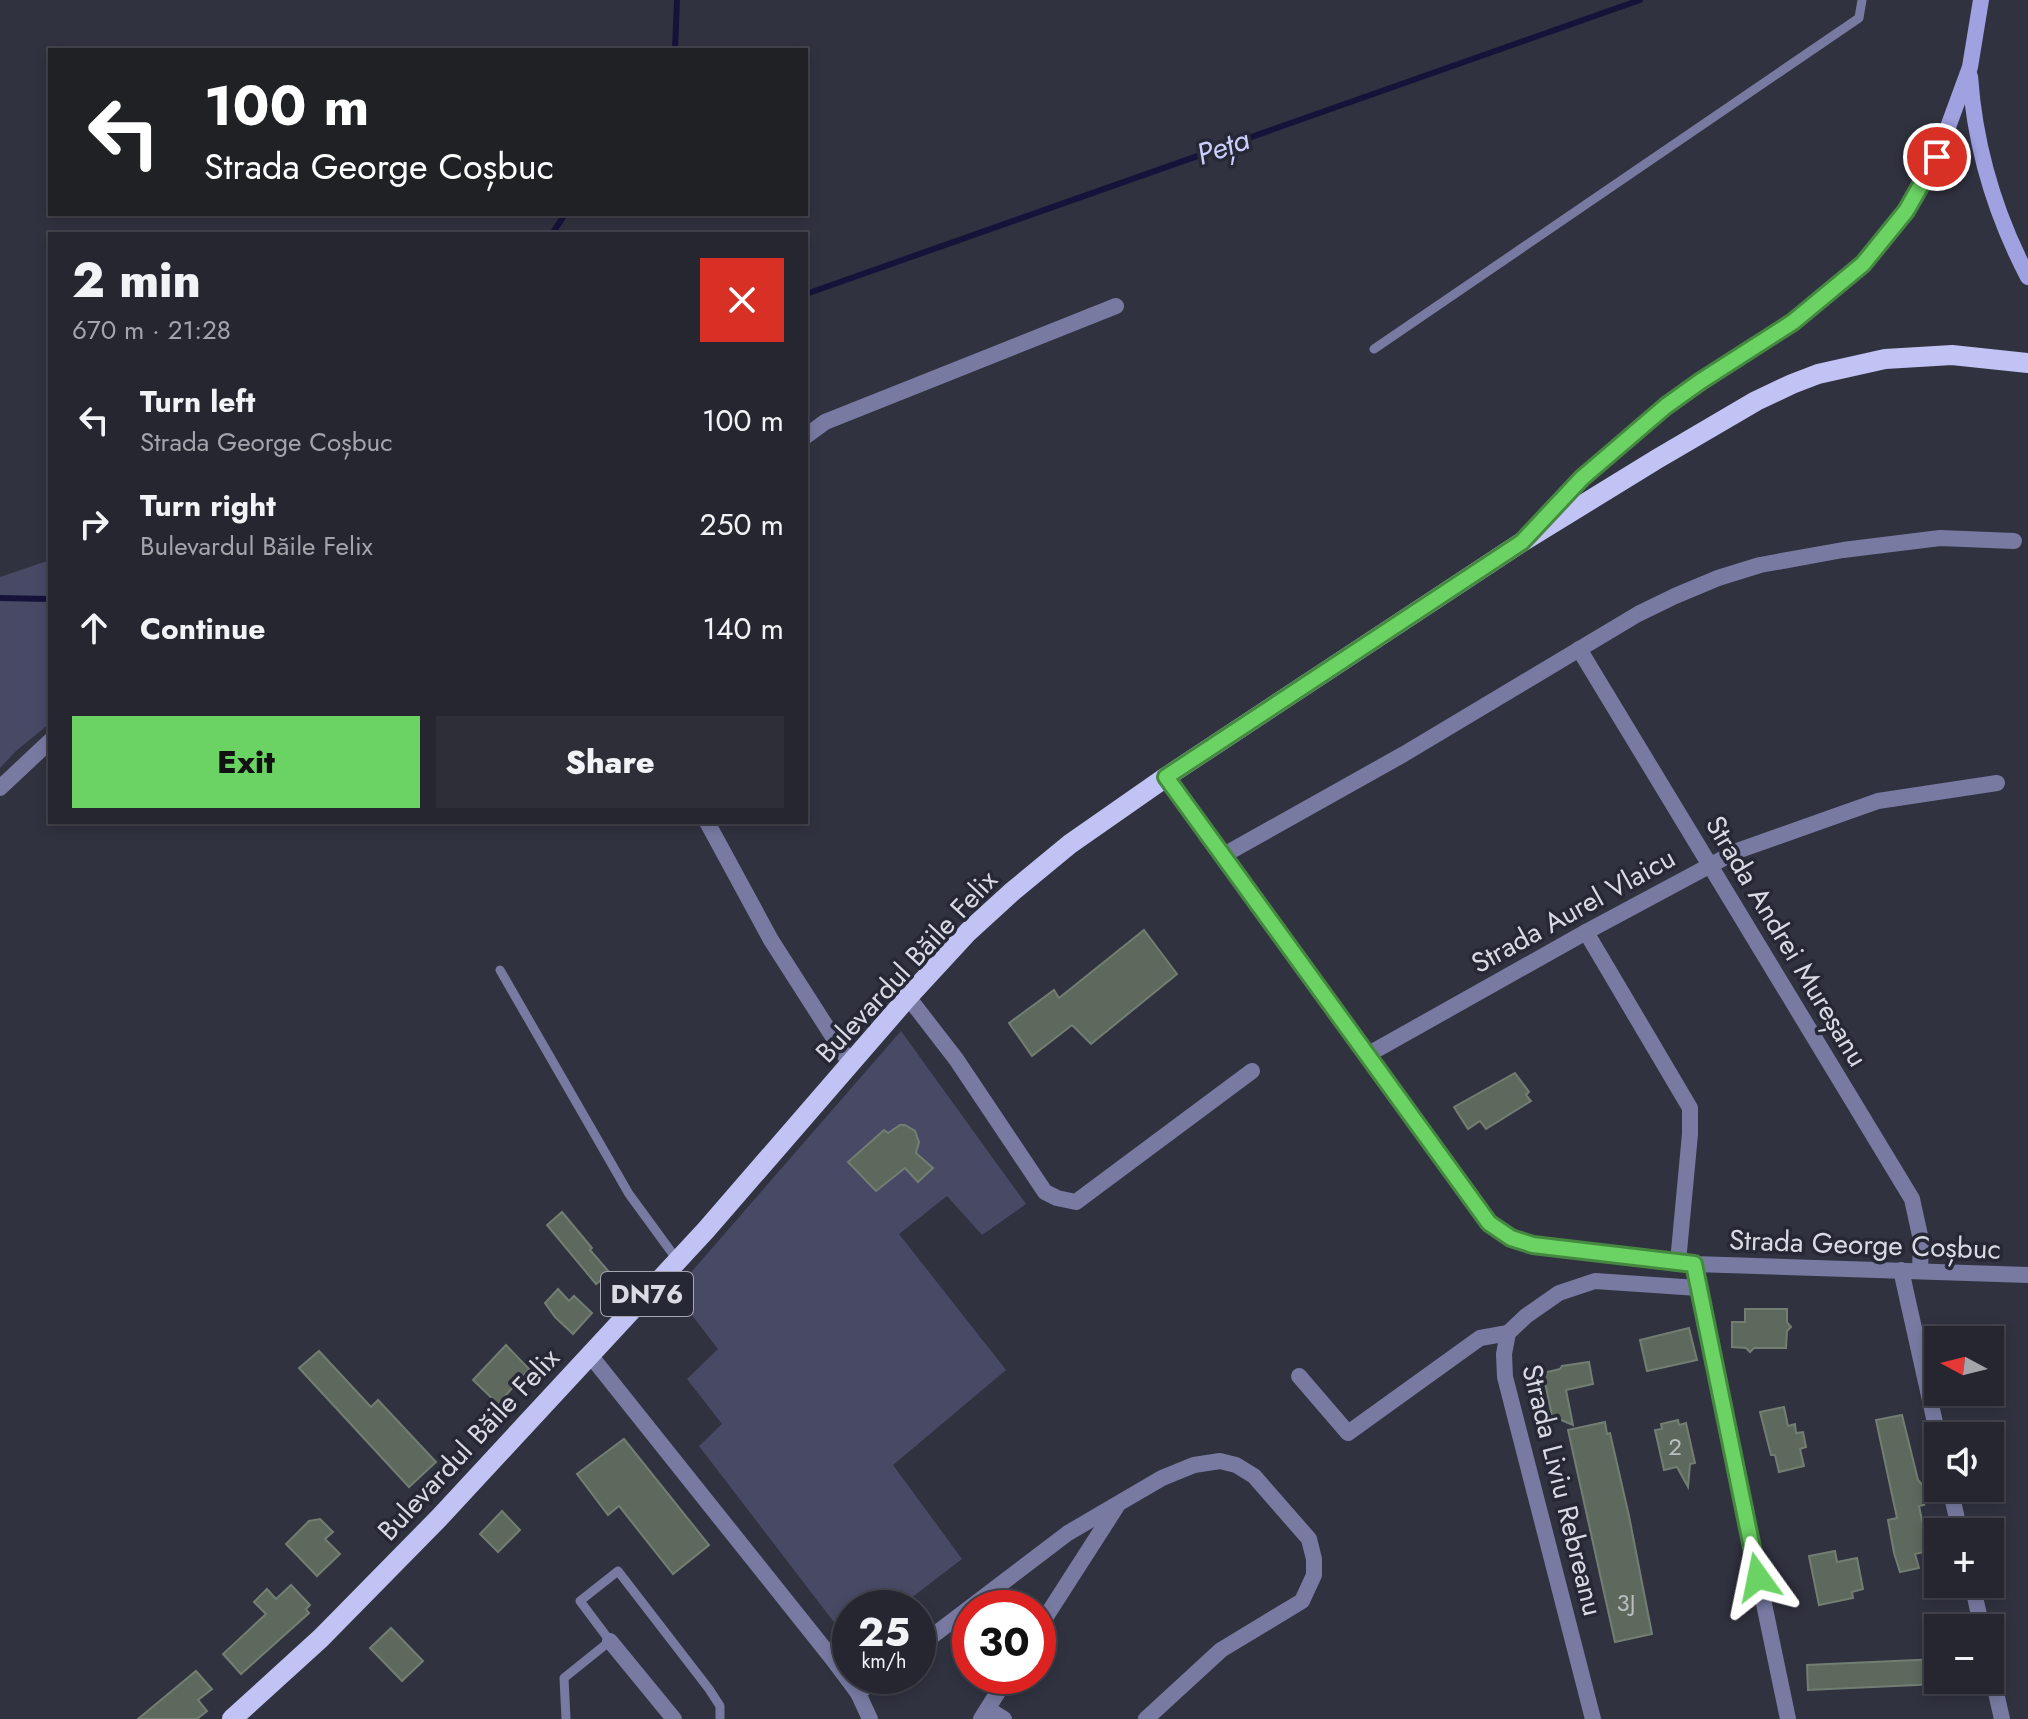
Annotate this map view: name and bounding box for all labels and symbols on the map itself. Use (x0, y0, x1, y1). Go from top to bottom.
water label: Peța (1190, 117, 1256, 176)
pin (1903, 123, 1971, 191)
street label: Strada Andrei Mureșanu (1695, 808, 1878, 1075)
street label: Strada Aurel Vlaicu (1464, 837, 1683, 984)
street label: Bulevardul Băile Felix (806, 861, 1007, 1072)
street label: Strada George Coșbuc (1728, 1219, 2002, 1270)
road number: DN76 (601, 1272, 693, 1316)
north arrow (1924, 1326, 2004, 1406)
street label: Bulevardul Băile Felix (368, 1339, 569, 1550)
street label: Strada Liviu Rebreanu (1511, 1360, 1614, 1620)
house number: 2 (1668, 1429, 1682, 1464)
position arrow (1716, 1535, 1800, 1619)
house number: 3J (1617, 1585, 1635, 1620)
speed limit sign: 30 (952, 1590, 1056, 1694)

